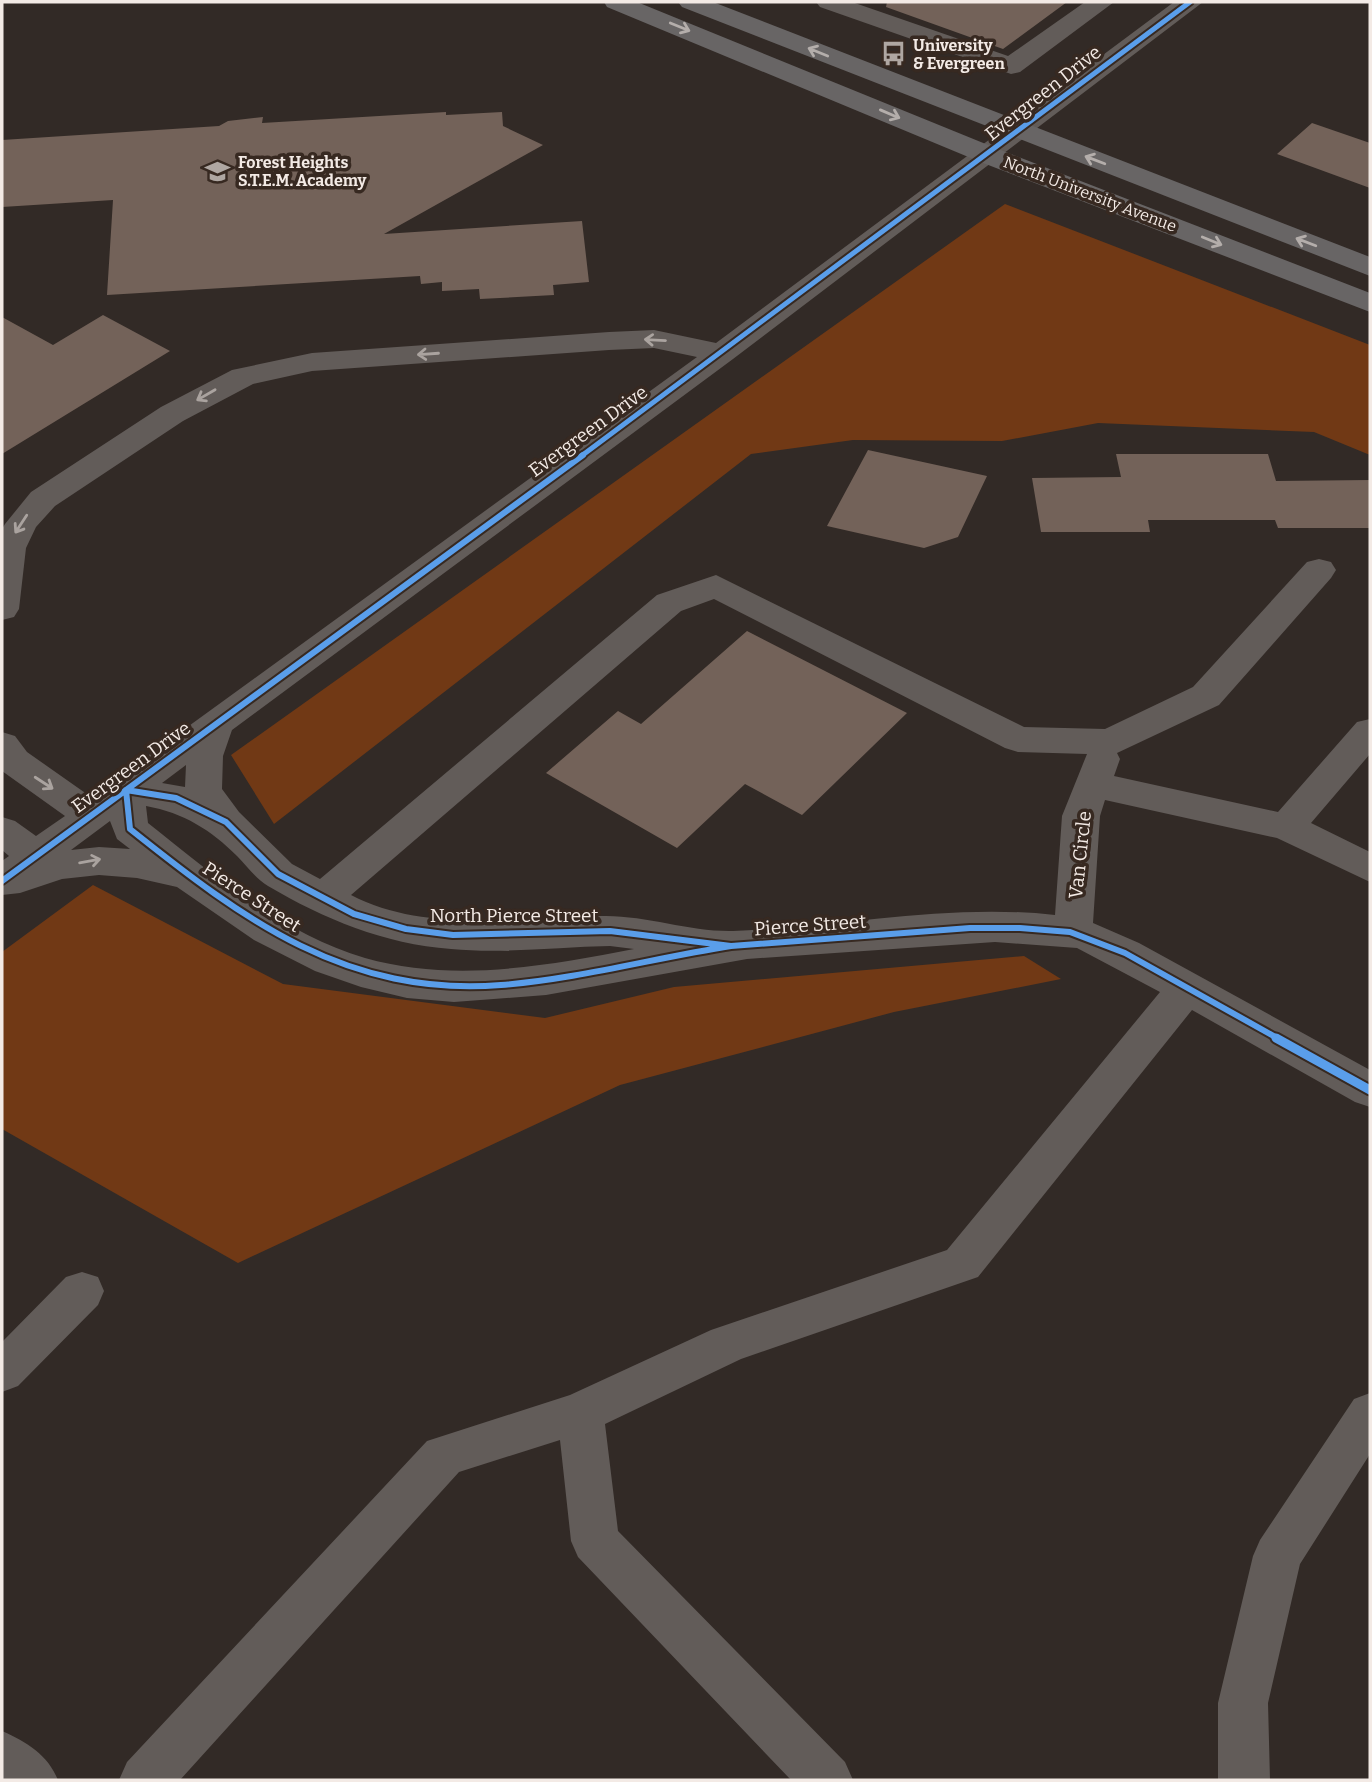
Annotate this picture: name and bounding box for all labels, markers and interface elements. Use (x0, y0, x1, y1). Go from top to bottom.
one-way arrow (668, 21, 690, 34)
place label: University & Evergreen (913, 36, 1005, 73)
bus stop icon: University & Evergreen (879, 40, 907, 68)
street label: Evergreen Drive (980, 41, 1106, 145)
one-way arrow (807, 44, 829, 57)
one-way arrow (878, 109, 900, 122)
street label: North University Avenue (1001, 152, 1179, 236)
one-way arrow (1084, 152, 1106, 165)
place label: Forest Heights S.T.E.M. Academy (238, 153, 366, 190)
school or university icon: Forest Heights S.T.E.M. Academy (204, 157, 232, 185)
one-way arrow (1200, 235, 1222, 248)
one-way arrow (1296, 235, 1318, 248)
one-way arrow (644, 334, 667, 347)
one-way arrow (417, 348, 440, 361)
street label: Evergreen Drive (524, 380, 652, 482)
one-way arrow (197, 388, 217, 402)
one-way arrow (13, 513, 27, 533)
street label: Evergreen Drive (67, 716, 195, 818)
one-way arrow (34, 776, 54, 790)
street label: Van Circle (1064, 810, 1096, 900)
one-way arrow (78, 853, 101, 867)
street label: Pierce Street (199, 857, 305, 937)
street label: North Pierce Street (430, 904, 598, 927)
street label: Pierce Street (753, 910, 867, 940)

